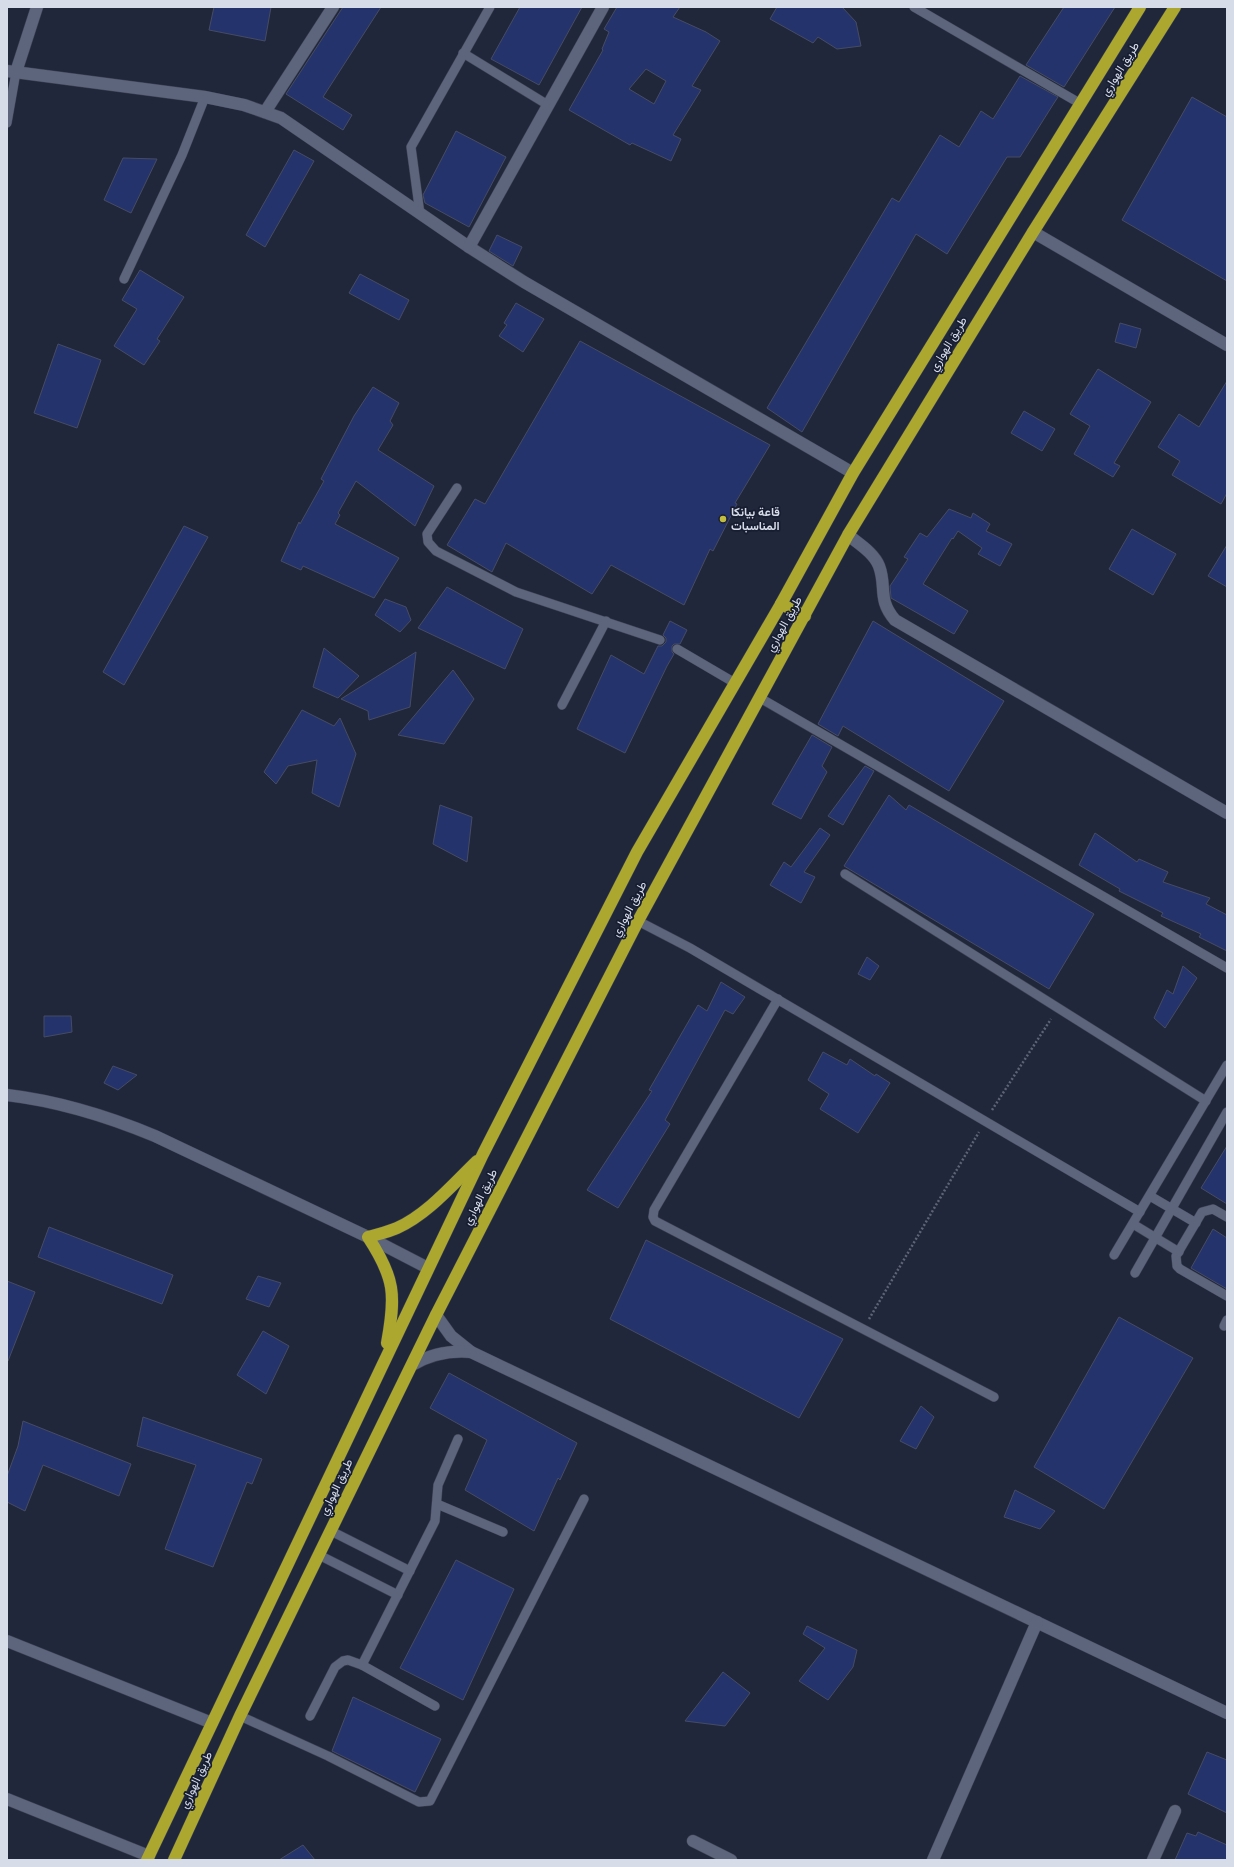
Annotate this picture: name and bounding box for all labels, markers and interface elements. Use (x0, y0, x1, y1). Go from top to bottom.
street label: طريق الهواري (1098, 39, 1145, 100)
street label: طريق الهواري (926, 314, 972, 375)
place label: قاعة بيانكا المناسبات (731, 505, 780, 533)
marker: قاعة بيانكا المناسبات (718, 514, 728, 524)
street label: طريق الهواري (763, 594, 808, 656)
street label: طريق الهواري (608, 879, 652, 941)
street label: طريق الهواري (460, 1166, 503, 1229)
street label: طريق الهواري (316, 1456, 358, 1519)
street label: طريق الهواري (177, 1749, 218, 1812)

